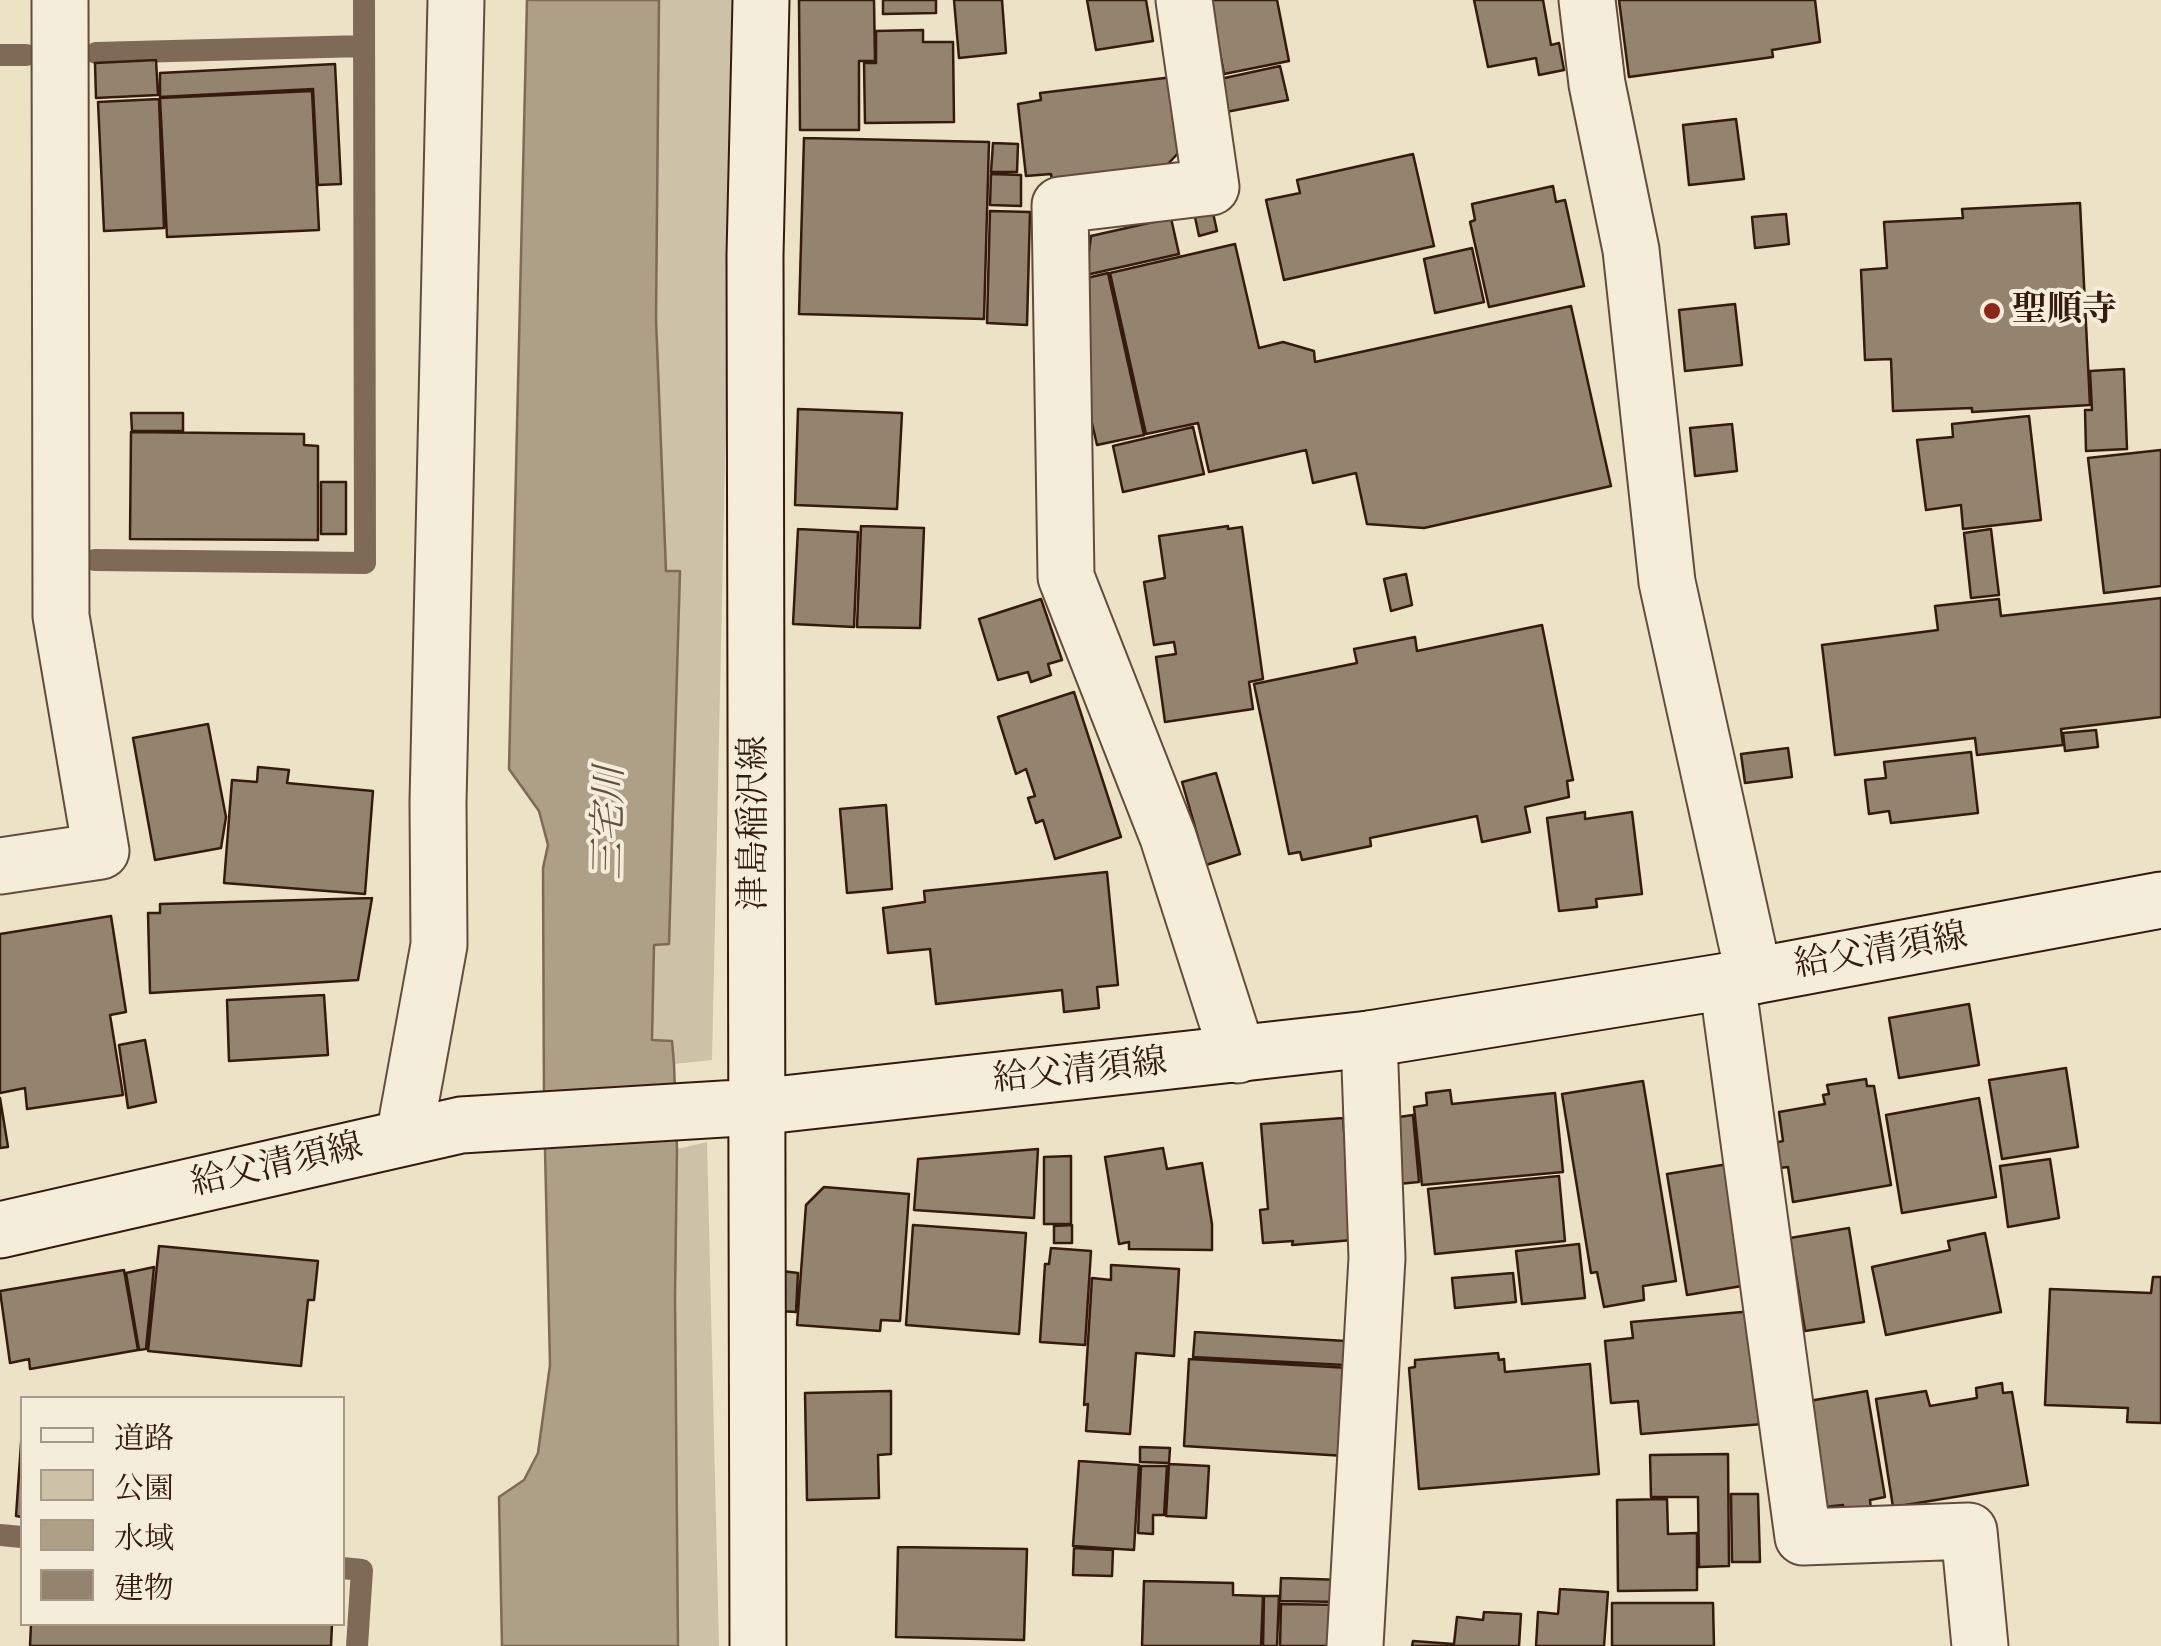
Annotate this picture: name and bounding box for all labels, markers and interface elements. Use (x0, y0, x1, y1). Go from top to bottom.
place label: 聖順寺 (2012, 290, 2117, 332)
marker: 聖順寺 (1981, 300, 2003, 322)
street label: 津島稲沢線 (734, 736, 776, 910)
water label: 三宅川 (587, 766, 635, 880)
street label: 給父清須線 (1791, 916, 1971, 988)
street label: 給父清須線 (991, 1042, 1169, 1102)
street label: 給父清須線 (187, 1126, 367, 1206)
legend (20, 1396, 345, 1626)
text: 道路 (114, 1420, 174, 1456)
text: 公園 (114, 1470, 174, 1506)
text: 水域 (114, 1520, 174, 1556)
text: 建物 (114, 1570, 174, 1606)

